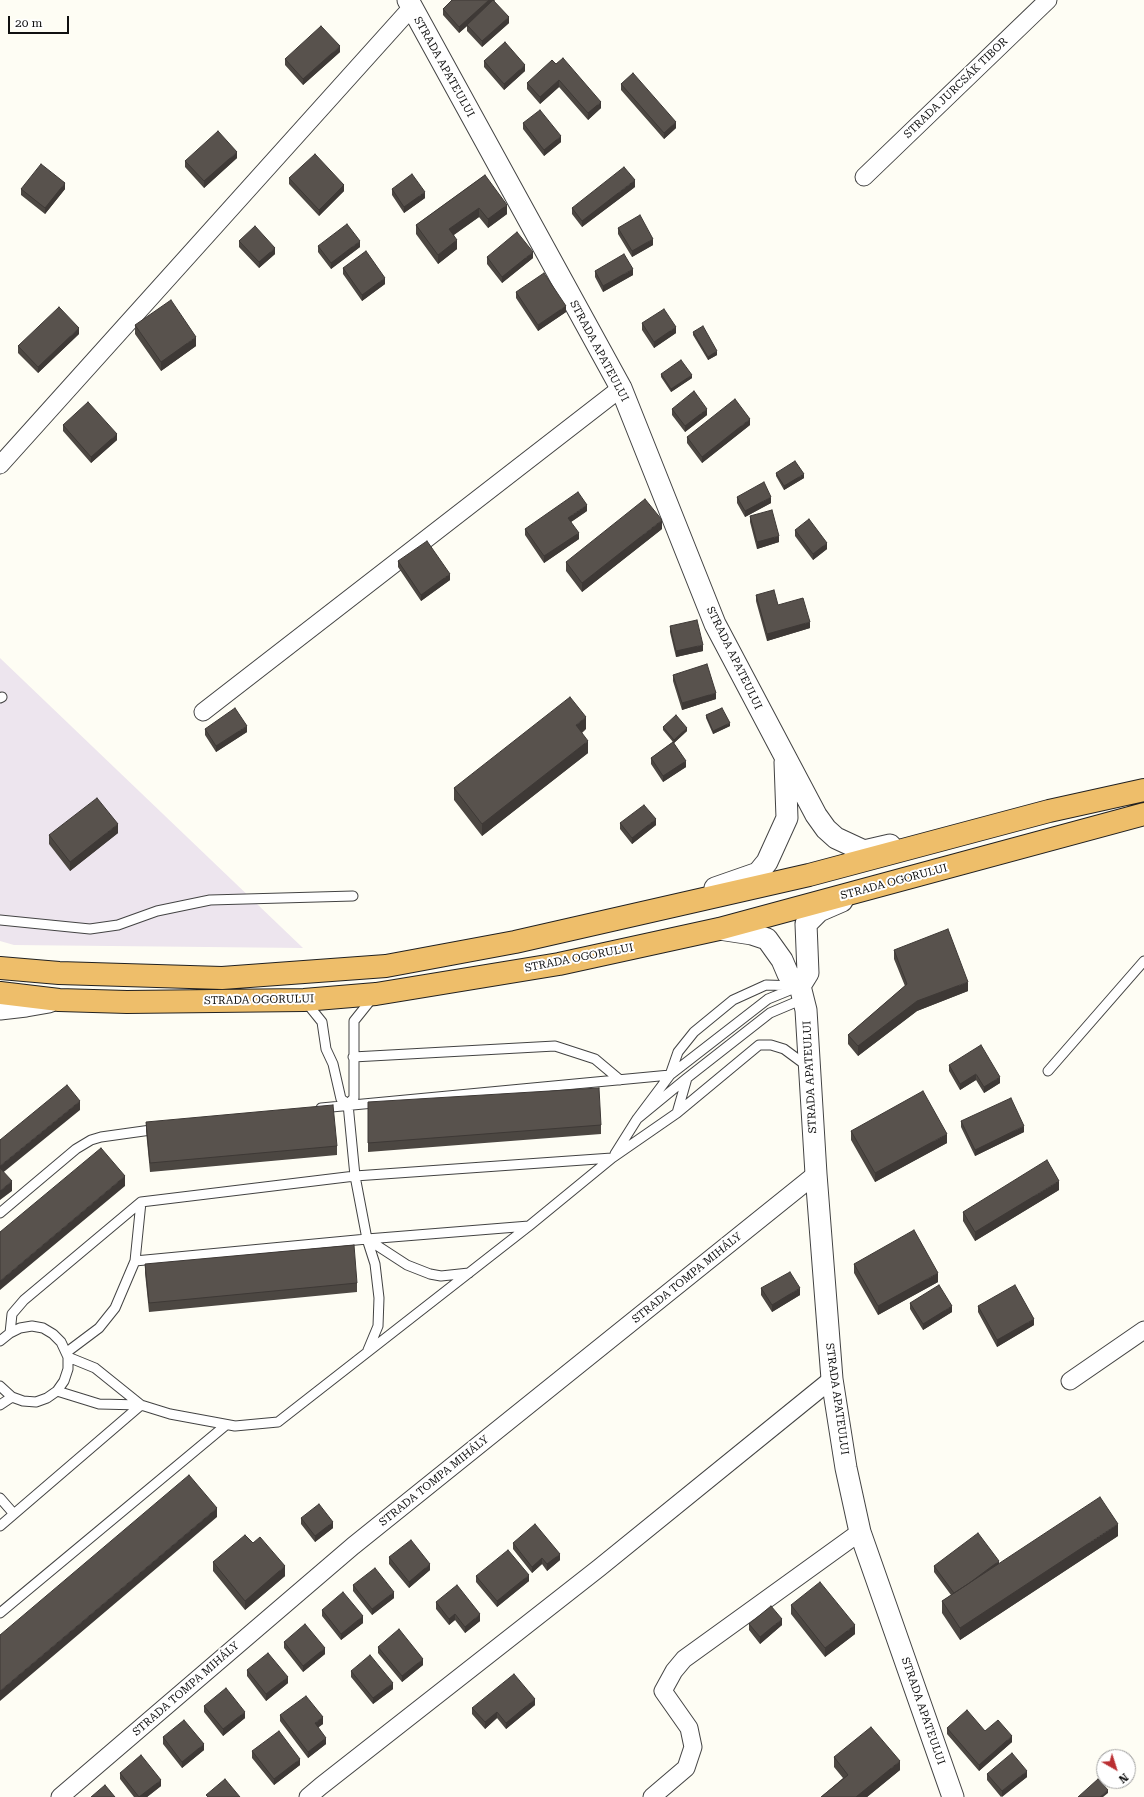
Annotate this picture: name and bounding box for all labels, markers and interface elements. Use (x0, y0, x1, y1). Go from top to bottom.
scale bar (10, 8, 71, 34)
street label: STRADA APATEULUI (411, 14, 477, 120)
text: 20 m (15, 16, 42, 30)
street label: STRADA JURCSÁK TIBOR (901, 35, 1011, 141)
street label: STRADA APATEULUI (567, 298, 631, 404)
street label: STRADA APATEULUI (703, 604, 765, 712)
street label: STRADA OGORULUI (839, 861, 949, 903)
street label: STRADA OGORULUI (524, 941, 634, 975)
street label: STRADA OGORULUI (204, 992, 314, 1008)
street label: STRADA APATEULUI (800, 1020, 820, 1134)
street label: STRADA TOMPA MIHÁLY (630, 1230, 744, 1326)
street label: STRADA APATEULUI (823, 1342, 851, 1456)
street label: STRADA TOMPA MIHÁLY (377, 1433, 491, 1529)
street label: STRADA TOMPA MIHÁLY (130, 1639, 242, 1739)
street label: STRADA APATEULUI (898, 1656, 948, 1766)
north arrow (1096, 1749, 1136, 1789)
text: N (1116, 1770, 1131, 1786)

